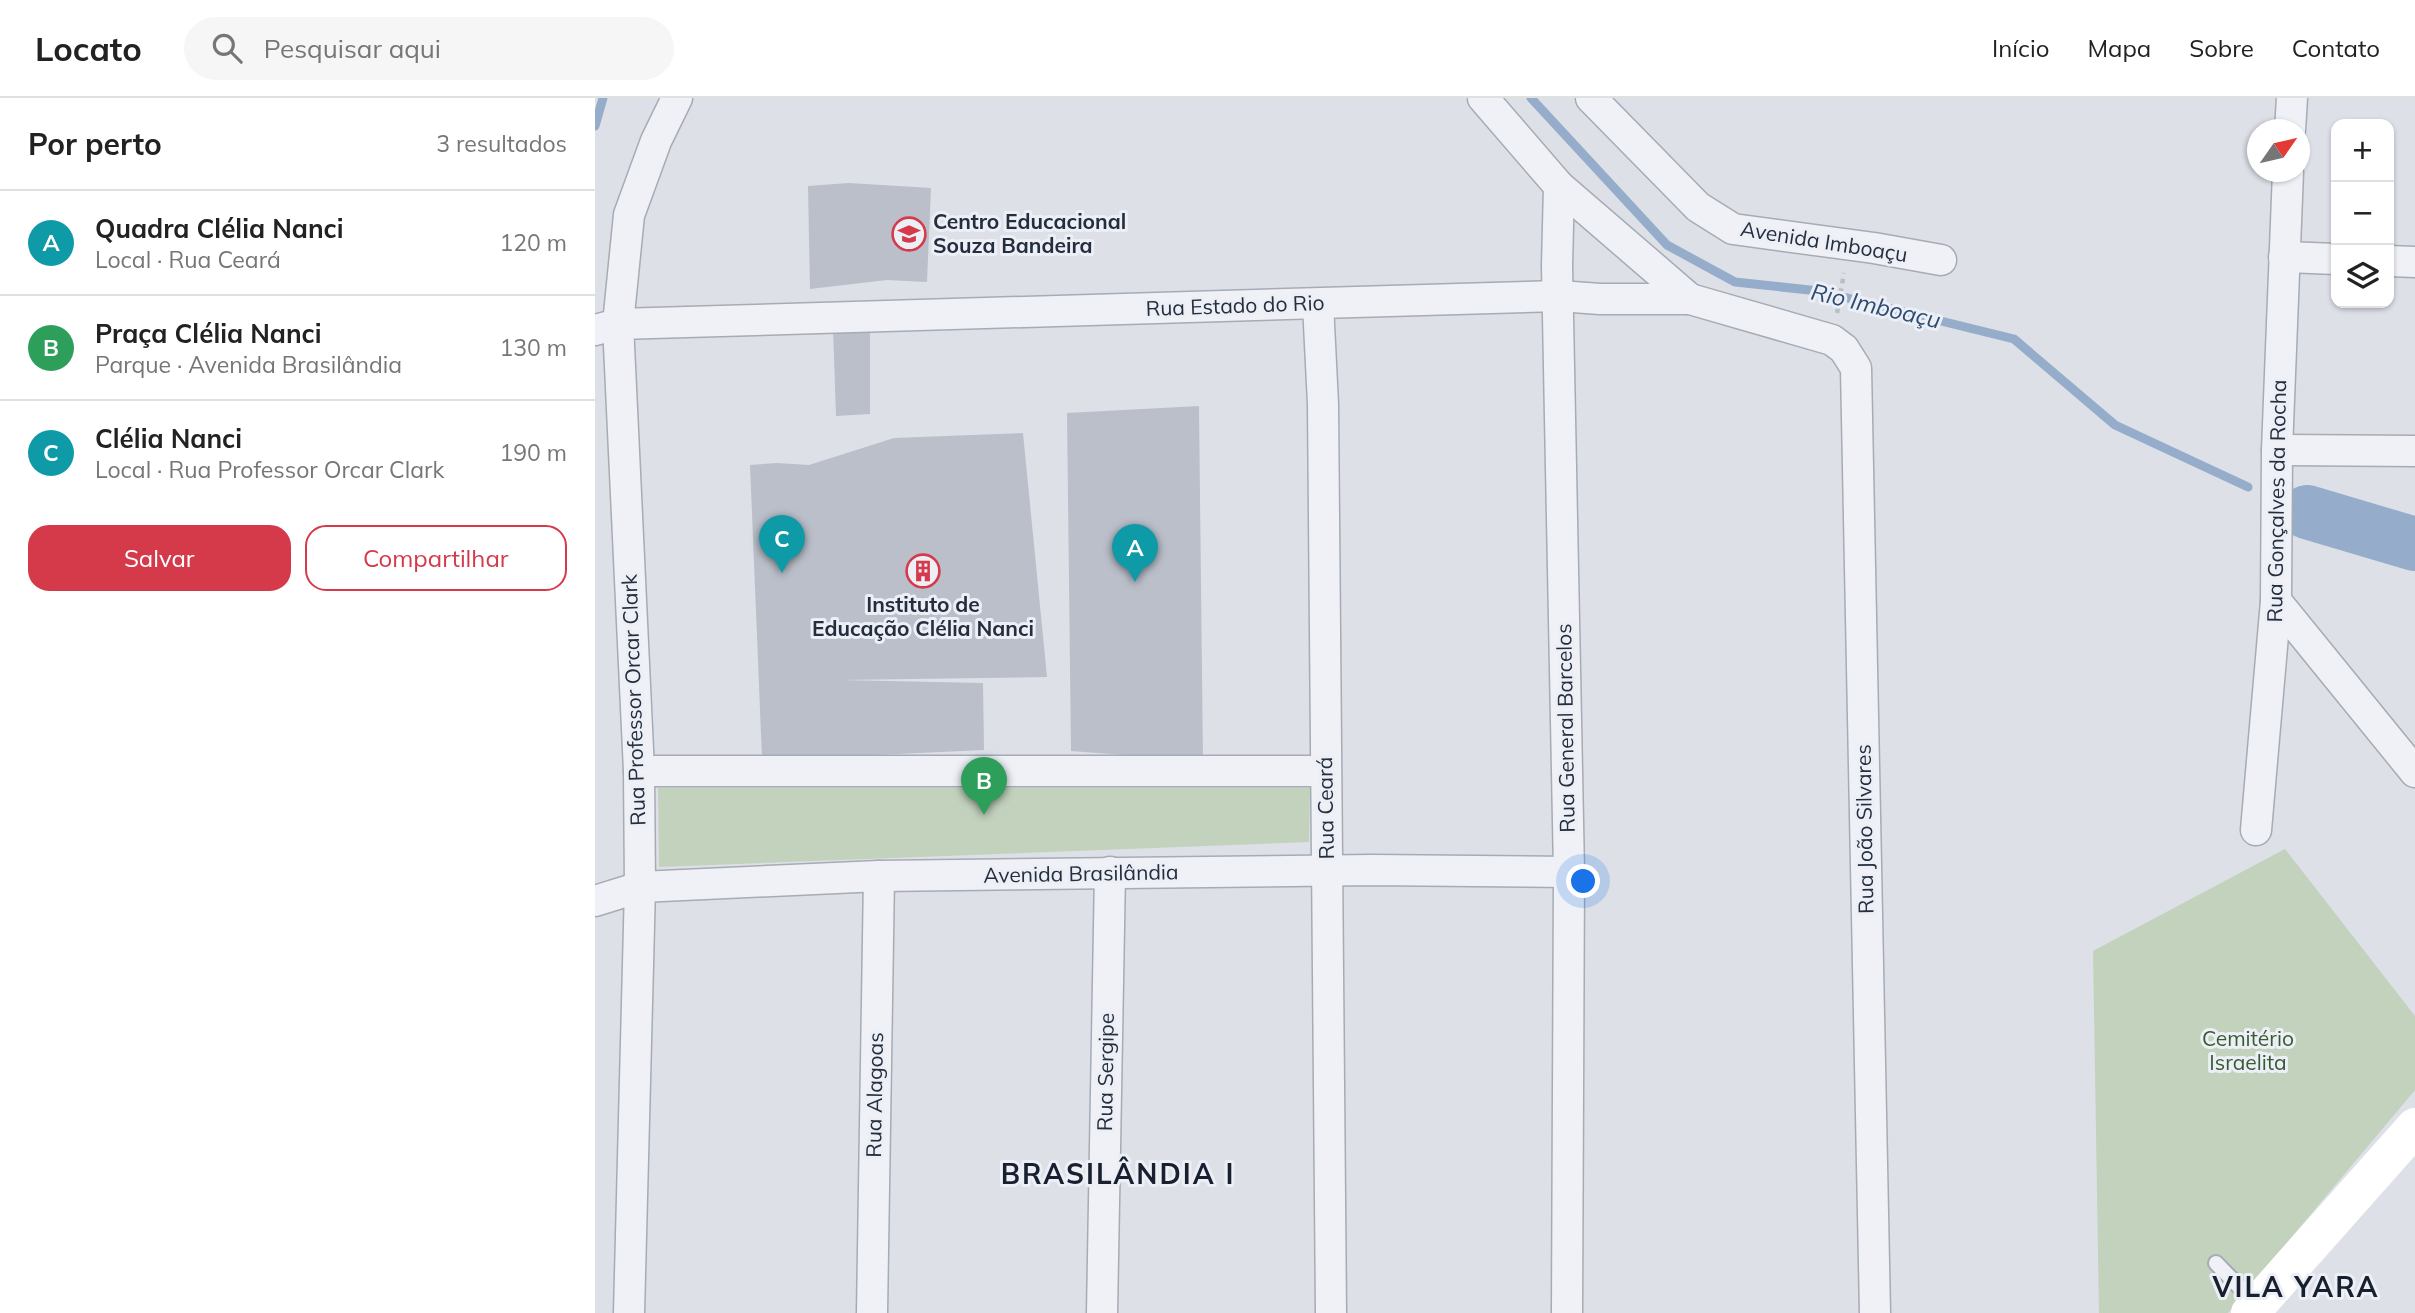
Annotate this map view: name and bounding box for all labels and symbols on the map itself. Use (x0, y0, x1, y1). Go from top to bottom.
north arrow (2247, 119, 2310, 182)
place label: Centro Educacional Souza Bandeira (933, 208, 1126, 258)
school or university icon: Centro Educacional Souza Bandeira (890, 215, 928, 253)
street label: Avenida Imboaçu (1739, 215, 1910, 267)
water label: Rio Imboaçu (1809, 277, 1944, 334)
street label: Rua Estado do Rio (1145, 289, 1325, 321)
street label: Rua Gonçalves da Rocha (2261, 379, 2291, 623)
pin: C (759, 515, 805, 573)
pin: A (1112, 524, 1158, 582)
building icon: Instituto de Educação Clélia Nanci (904, 552, 942, 590)
street label: Rua Professor Orcar Clark (616, 574, 650, 826)
place label: Instituto de Educação Clélia Nanci (812, 591, 1034, 641)
street label: Rua General Barcelos (1550, 623, 1580, 833)
street label: Rua João Silvares (1850, 744, 1878, 914)
street label: Rua Ceará (1311, 756, 1339, 860)
pin: B (961, 757, 1007, 815)
street label: Avenida Brasilândia (983, 858, 1179, 888)
your location (1566, 864, 1600, 898)
street label: Rua Sergipe (1091, 1013, 1119, 1131)
park label: Cemitério Israelita (2202, 1025, 2294, 1075)
street label: Rua Alagoas (860, 1032, 888, 1158)
district label: BRASILÂNDIA I (1001, 1156, 1235, 1191)
district label: VILA YARA (2211, 1269, 2380, 1304)

